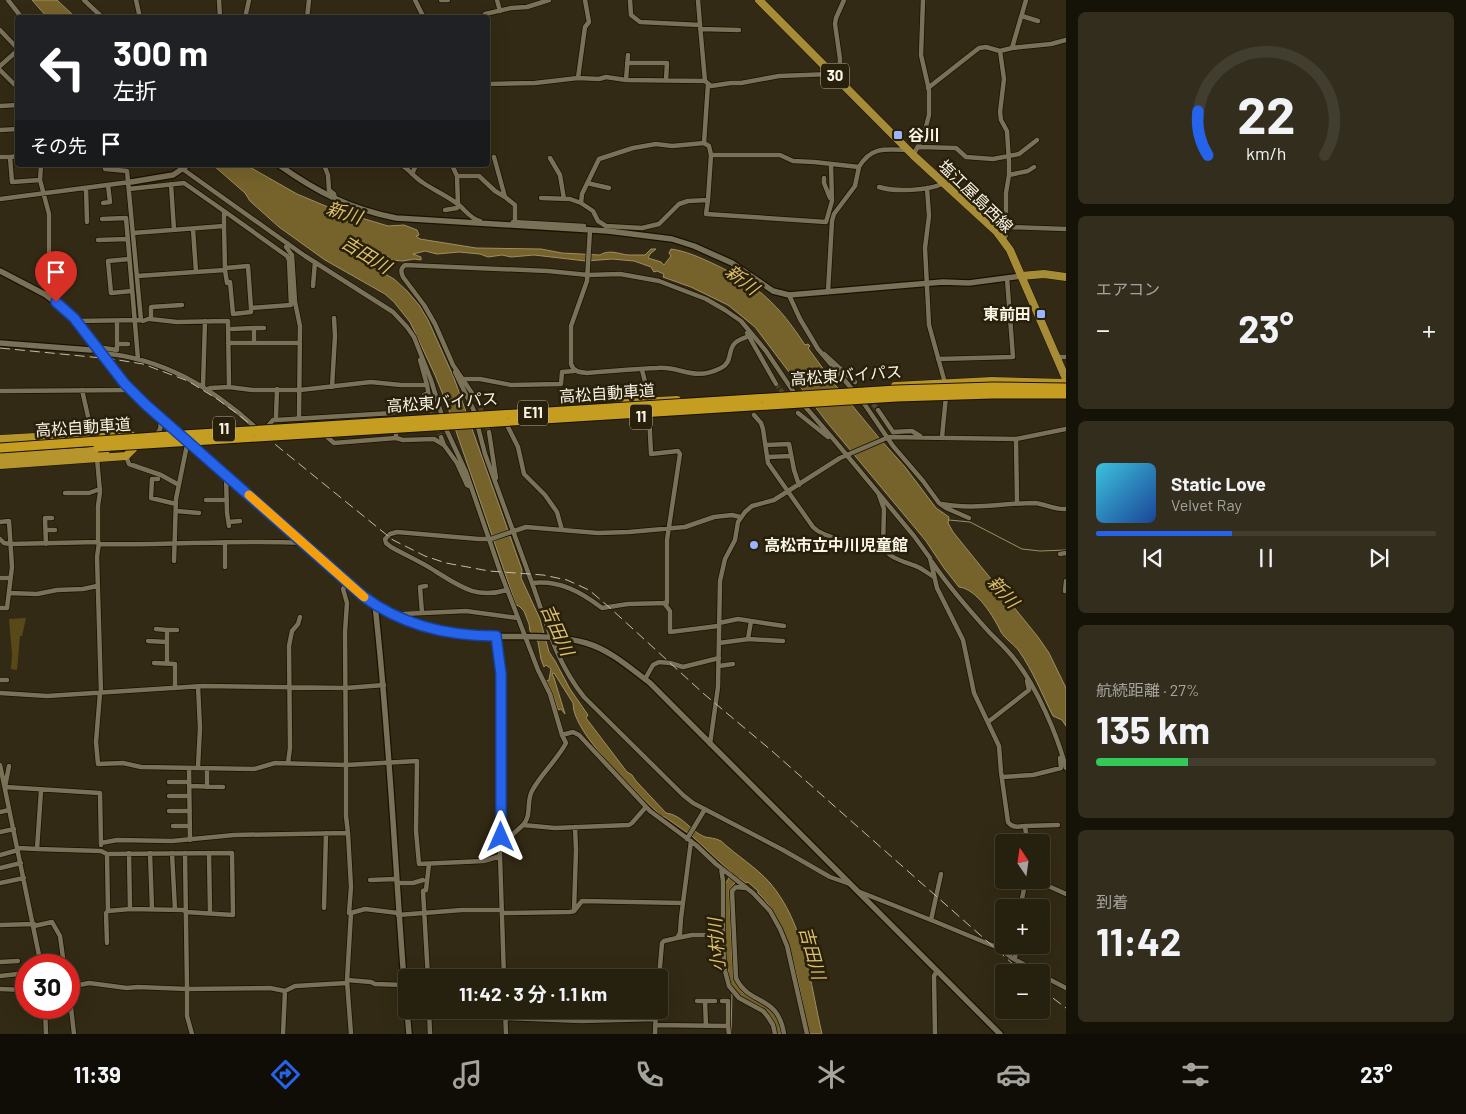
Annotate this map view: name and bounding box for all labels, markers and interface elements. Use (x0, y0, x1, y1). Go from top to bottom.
text: 300 m (113, 31, 208, 73)
icon: left (30, 35, 95, 100)
road number: 30 (821, 64, 849, 88)
text: 左折 (113, 77, 157, 103)
text: 22 (1237, 82, 1295, 144)
place label: 谷川 (908, 125, 940, 144)
marker: 谷川 (892, 129, 904, 141)
icon: arrive (97, 130, 125, 158)
text: その先 (30, 134, 87, 157)
text: km/h (1246, 142, 1286, 164)
street label: 塩江屋島西線 (935, 155, 1017, 236)
water label: 新川 (324, 196, 367, 228)
water label: 吉田川 (338, 231, 397, 279)
pin (35, 251, 77, 302)
icon: arrive (42, 258, 70, 286)
water label: 新川 (722, 259, 765, 300)
text: エアコン (1096, 279, 1160, 298)
place label: 東前田 (983, 304, 1031, 323)
text: 23° (1238, 305, 1294, 351)
marker: 東前田 (1035, 308, 1047, 320)
text: − (1096, 312, 1110, 346)
text: + (1422, 312, 1436, 346)
street label: 高松東バイパス (790, 361, 902, 388)
street label: 高松自動車道 (558, 380, 656, 405)
street label: 高松東バイパス (386, 388, 498, 415)
road number: E11 (518, 400, 548, 426)
road number: 11 (630, 404, 652, 430)
street label: 高松自動車道 (34, 414, 132, 439)
road number: 11 (213, 416, 235, 442)
text: Static Love (1171, 472, 1266, 495)
text: Velvet Ray (1171, 495, 1242, 514)
place label: 高松市立中川児童館 (764, 535, 908, 554)
marker: 高松市立中川児童館 (748, 539, 760, 551)
icon: previous (1139, 544, 1167, 572)
icon: pause (1252, 544, 1280, 572)
icon: next (1365, 544, 1393, 572)
water label: 新川 (984, 571, 1025, 614)
water label: 吉田川 (537, 600, 580, 661)
text: 航続距離 · 27% (1096, 680, 1199, 699)
text: 135 km (1096, 706, 1210, 752)
position arrow (474, 810, 526, 862)
north arrow (995, 834, 1050, 889)
map controls (995, 834, 1050, 1019)
text: 到着 (1096, 892, 1128, 911)
button: + (995, 899, 1050, 954)
water label: 小村川 (703, 915, 729, 973)
text: 11:42 (1096, 918, 1181, 964)
water label: 吉田川 (795, 924, 831, 984)
speed limit sign: 30 (15, 954, 80, 1019)
button: − (995, 964, 1050, 1019)
text: 11:42 · 3 分 · 1.1 km (459, 982, 607, 1005)
icon: directions (268, 1057, 303, 1092)
icon: music (450, 1057, 485, 1092)
icon: phone (632, 1057, 667, 1092)
icon: climate (814, 1057, 849, 1092)
icon: car (996, 1057, 1031, 1092)
icon: filters (1178, 1057, 1213, 1092)
text: 11:39 (74, 1061, 121, 1087)
text: 23° (1360, 1061, 1392, 1087)

